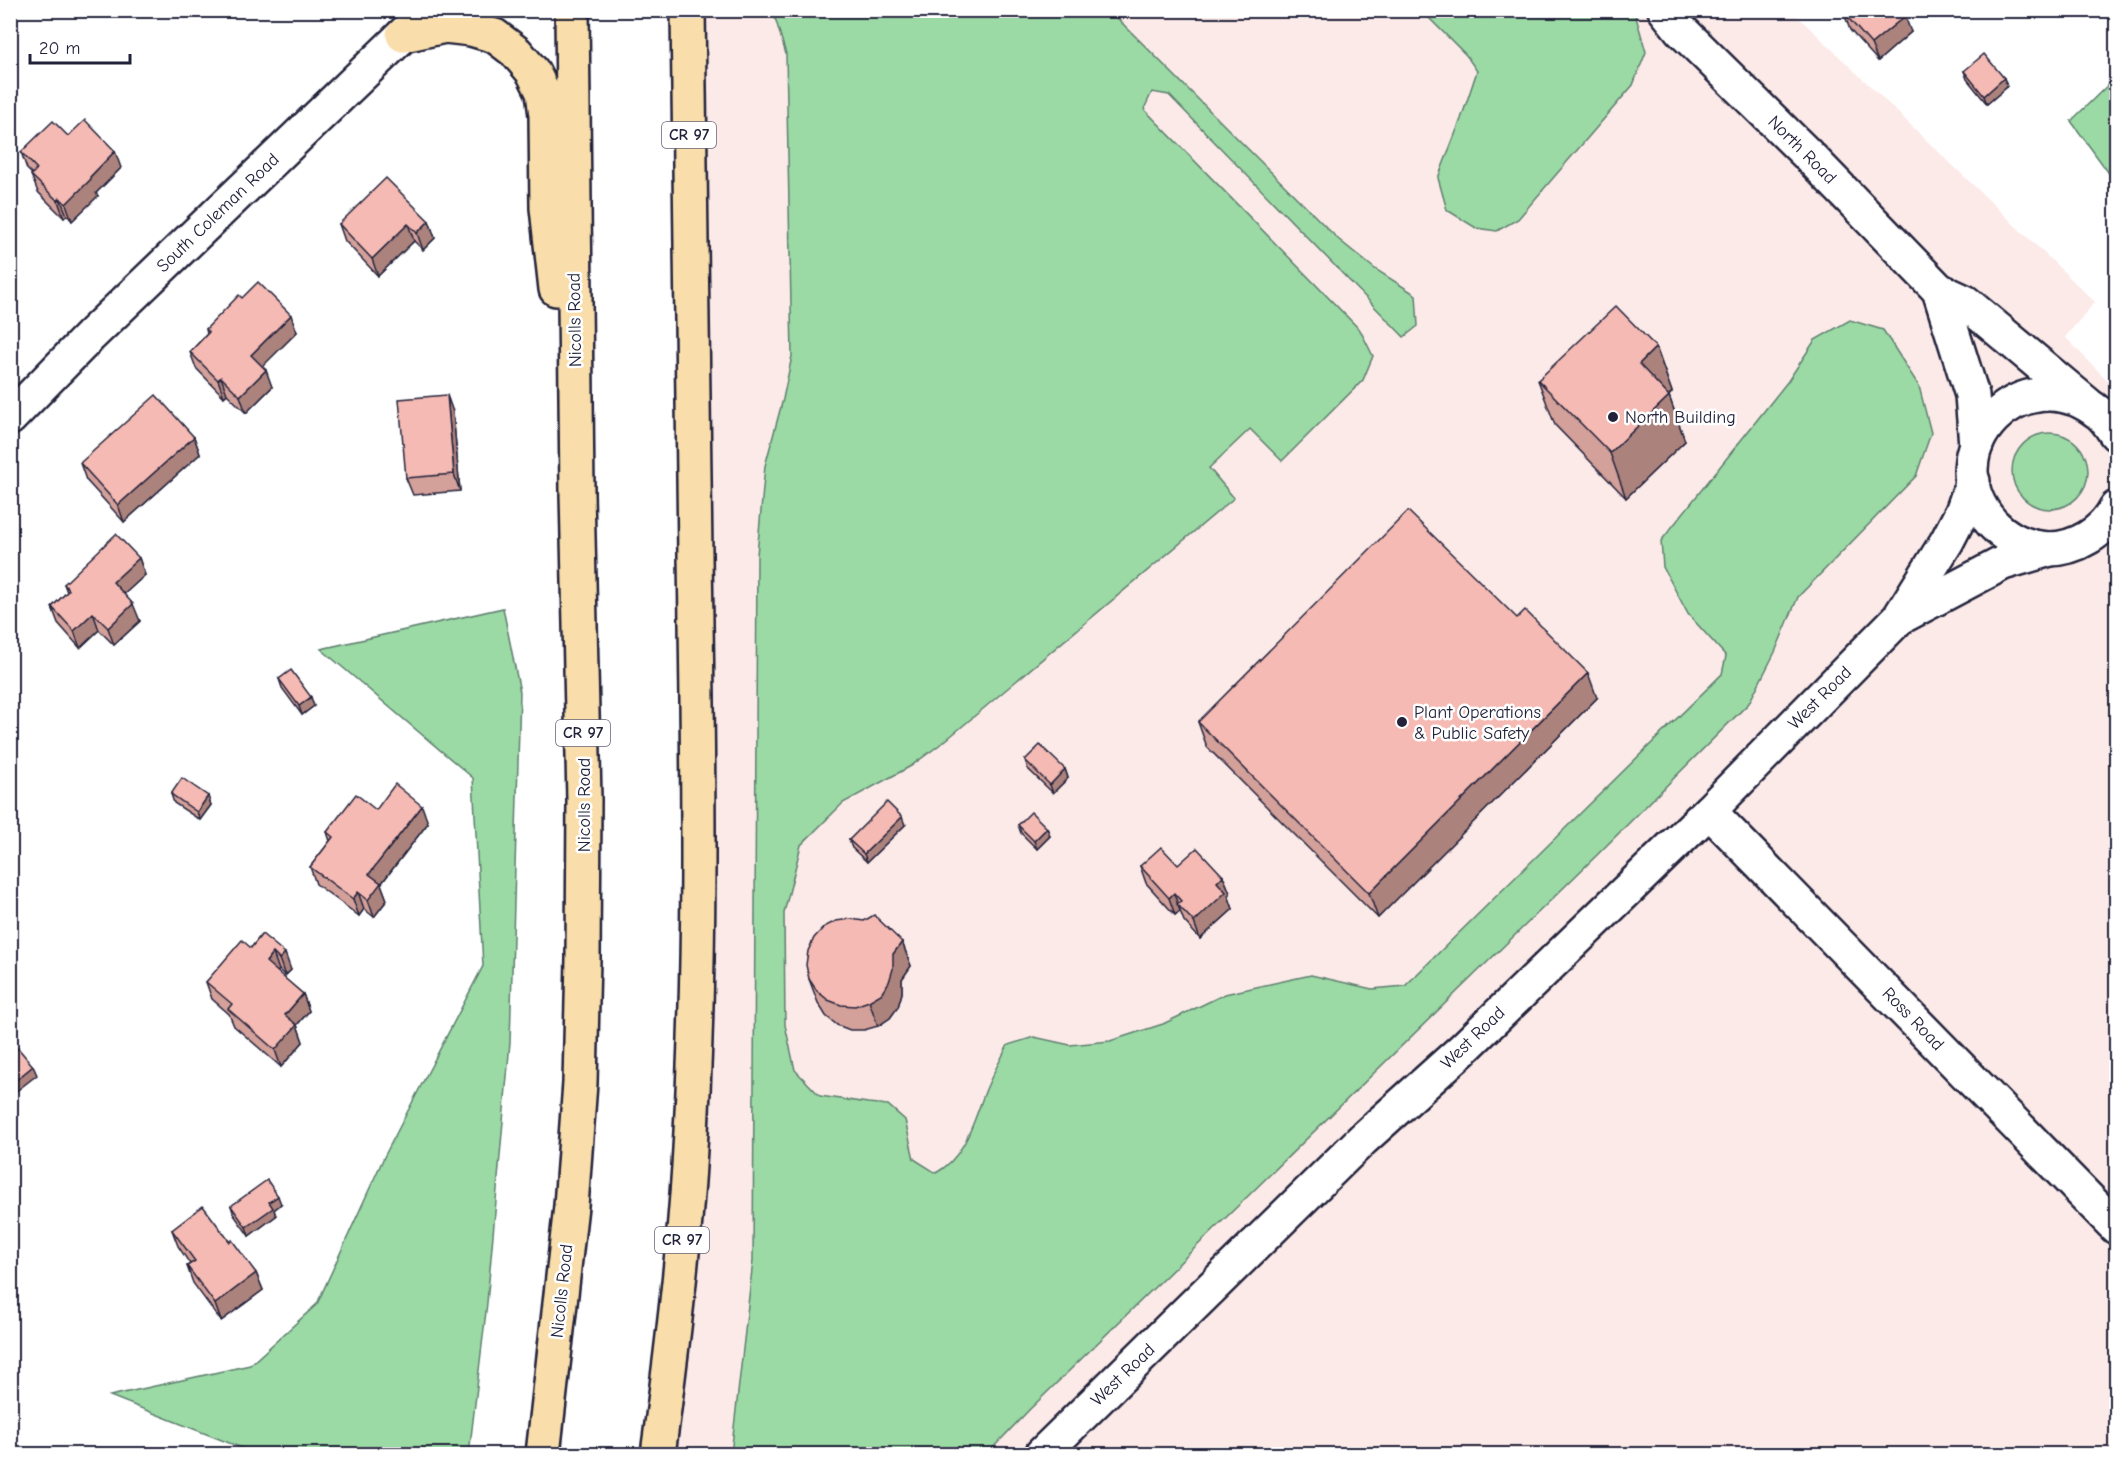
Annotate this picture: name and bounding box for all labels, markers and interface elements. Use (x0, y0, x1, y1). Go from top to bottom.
scale bar (30, 27, 130, 65)
text: 20 m (39, 38, 80, 59)
street label: North Road (1763, 111, 1841, 189)
road number: CR 97 (662, 122, 716, 148)
street label: South Coleman Road (152, 149, 284, 277)
street label: Nicolls Road (564, 273, 586, 367)
place label: North Building (1625, 407, 1736, 428)
marker: North Building (1606, 410, 1620, 424)
street label: West Road (1784, 662, 1856, 734)
place label: Plant Operations & Public Safety (1414, 702, 1541, 744)
marker: Plant Operations & Public Safety (1395, 715, 1409, 729)
road number: CR 97 (556, 720, 610, 746)
street label: Nicolls Road (574, 758, 595, 852)
street label: Ross Road (1878, 983, 1948, 1055)
street label: West Road (1437, 1002, 1509, 1074)
road number: CR 97 (655, 1227, 709, 1253)
street label: Nicolls Road (547, 1243, 577, 1339)
street label: West Road (1087, 1339, 1159, 1411)

